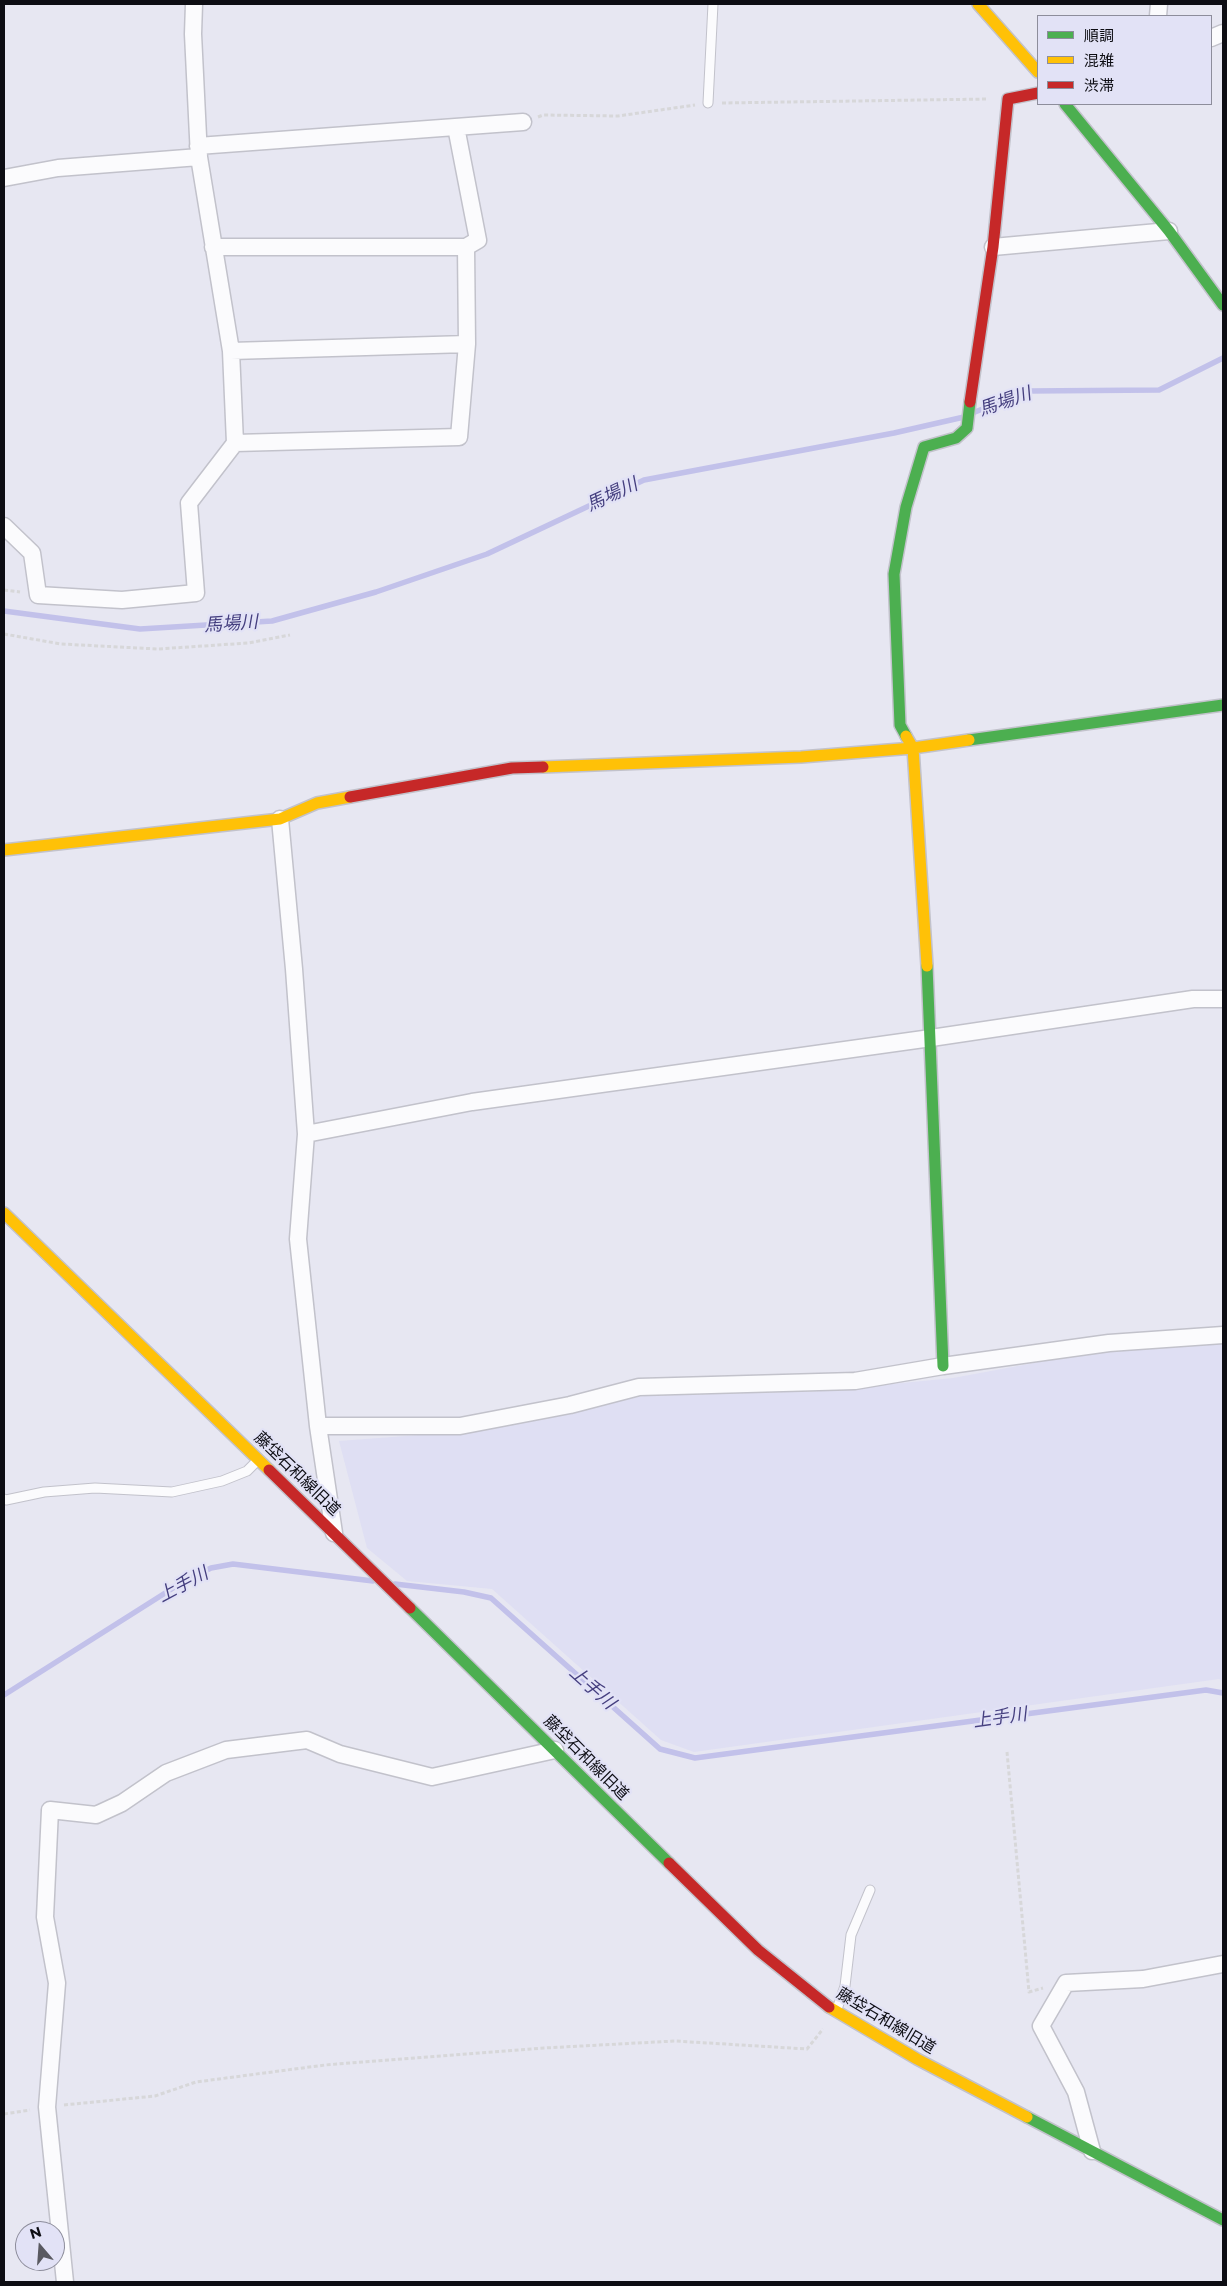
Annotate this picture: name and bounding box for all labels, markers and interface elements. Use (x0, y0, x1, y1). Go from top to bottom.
legend (1037, 15, 1212, 105)
text: 順調 (1084, 26, 1114, 45)
text: 混雑 (1084, 51, 1114, 70)
text: 渋滞 (1084, 76, 1114, 95)
water label: 馬場川 (976, 383, 1034, 421)
water label: 馬場川 (583, 474, 641, 516)
water label: 馬場川 (203, 611, 259, 637)
street label: 藤垈石和線旧道 (250, 1428, 344, 1520)
water label: 上手川 (154, 1563, 212, 1607)
water label: 上手川 (565, 1662, 619, 1714)
water label: 上手川 (972, 1704, 1028, 1732)
street label: 藤垈石和線旧道 (540, 1712, 632, 1804)
street label: 藤垈石和線旧道 (833, 1984, 939, 2058)
north arrow (15, 2221, 65, 2271)
text: N (28, 2222, 44, 2243)

